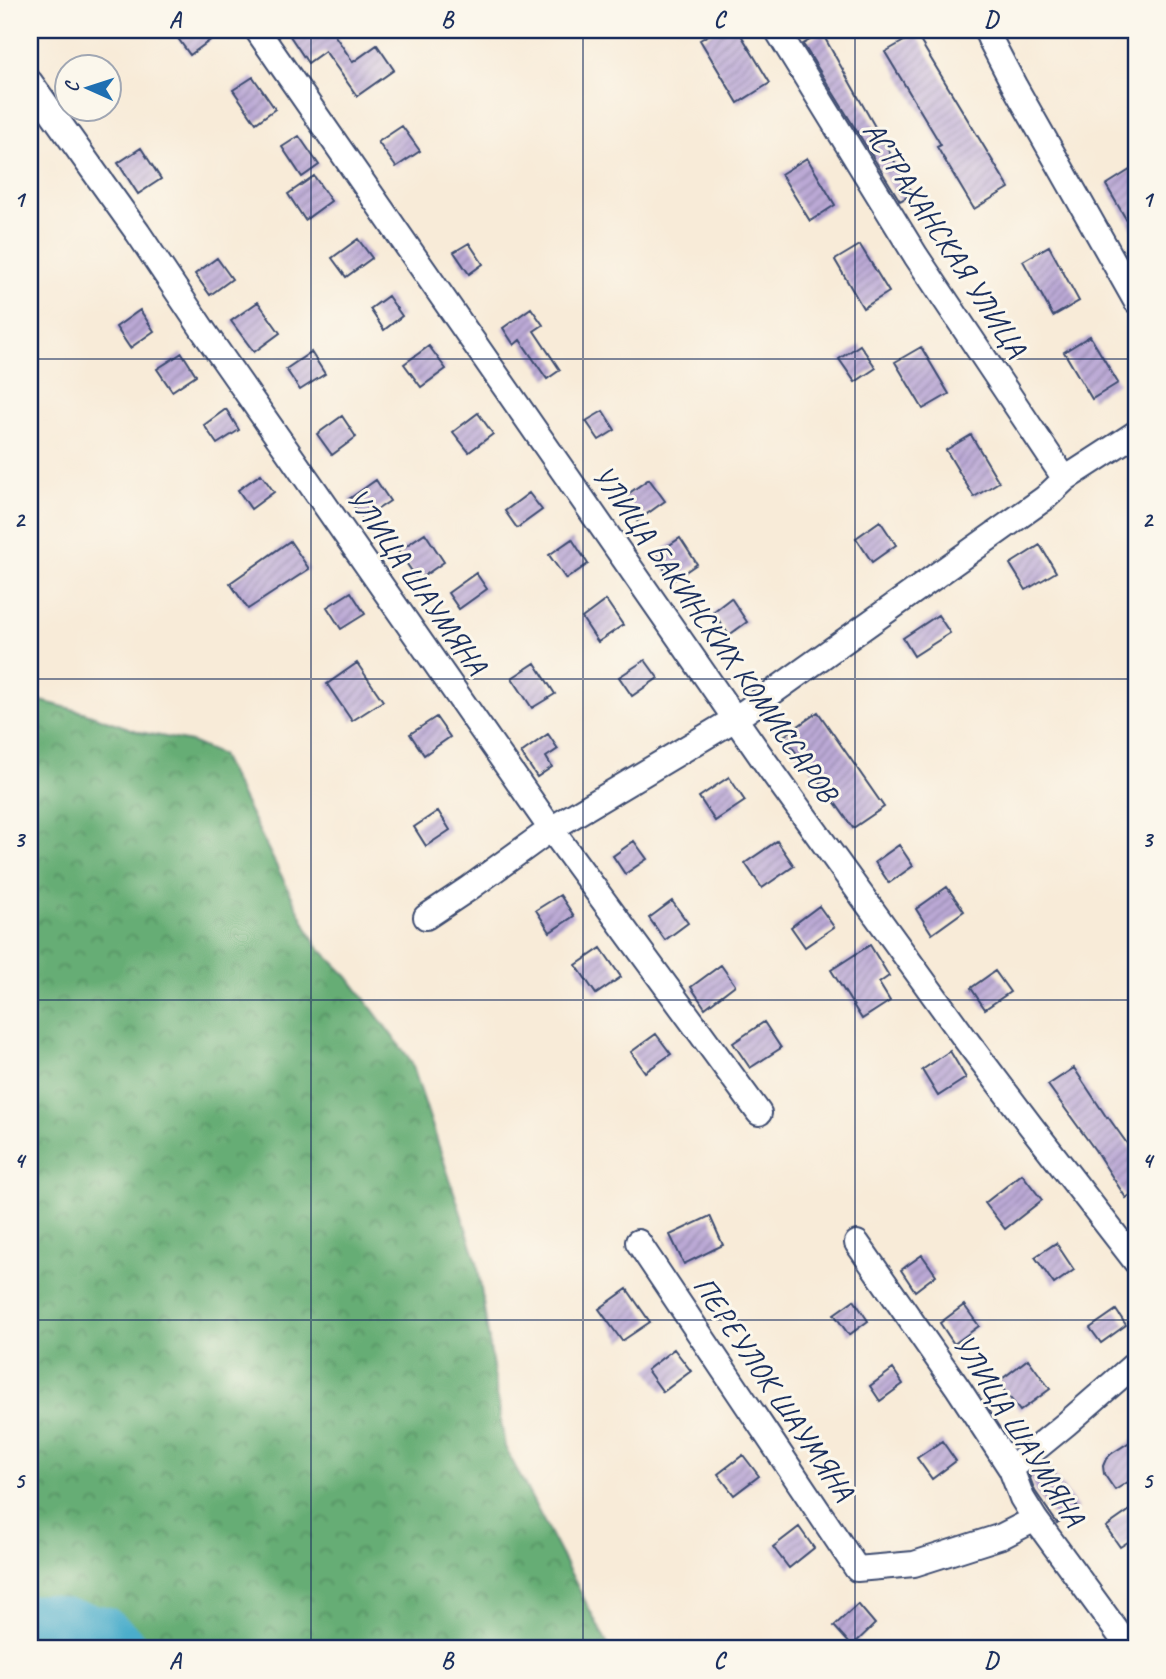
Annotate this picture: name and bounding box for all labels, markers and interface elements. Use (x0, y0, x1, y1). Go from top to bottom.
text: A (169, 5, 183, 34)
text: B (441, 5, 455, 34)
text: C (714, 5, 728, 34)
text: D (984, 5, 1000, 34)
north arrow (52, 52, 122, 122)
text: С (60, 79, 84, 92)
street label: АСТРАХАНСКАЯ УЛИЦА (855, 114, 1036, 365)
text: 1 (14, 185, 27, 214)
text: 1 (1142, 185, 1155, 214)
street label: УЛИЦА БАКИНСКИХ КОМИССАРОВ (584, 458, 848, 812)
street label: УЛИЦА ШАУМЯНА (339, 480, 497, 683)
text: 2 (14, 505, 27, 534)
text: 2 (1142, 505, 1155, 534)
text: 3 (14, 825, 27, 854)
text: 3 (1142, 825, 1155, 854)
text: 4 (14, 1146, 27, 1175)
text: 4 (1142, 1146, 1155, 1175)
street label: ПЕРЕУЛОК ШАУМЯНА (685, 1269, 864, 1508)
street label: УЛИЦА ШАУМЯНА (945, 1327, 1094, 1535)
text: 5 (14, 1466, 26, 1495)
text: 5 (1142, 1466, 1154, 1495)
text: A (169, 1646, 183, 1675)
text: B (441, 1646, 455, 1675)
text: C (714, 1646, 728, 1675)
text: D (984, 1646, 1000, 1675)

